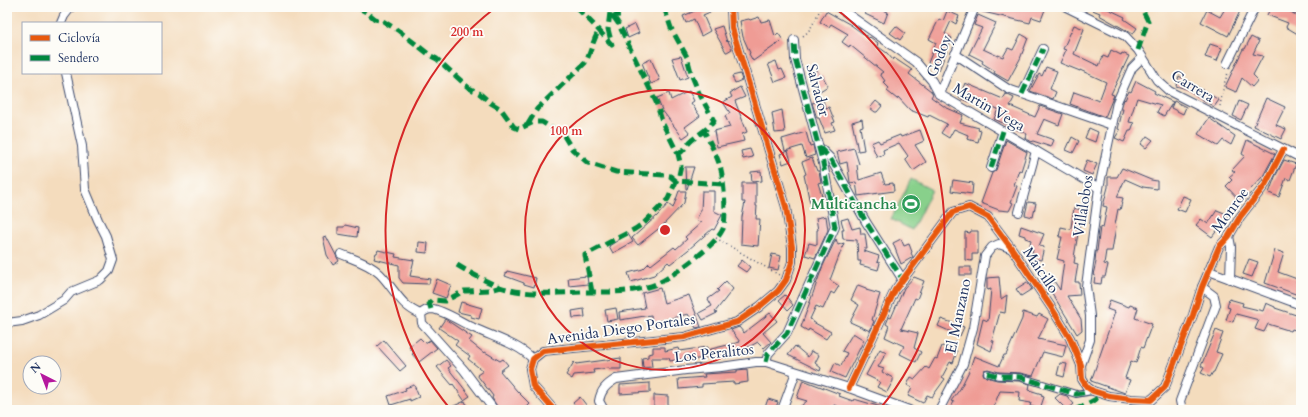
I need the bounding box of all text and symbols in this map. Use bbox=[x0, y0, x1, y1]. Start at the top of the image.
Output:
legend bbox=[22, 22, 162, 74]
text: 200 m bbox=[451, 24, 484, 40]
text: Ciclovía bbox=[58, 30, 101, 46]
street label: Godoy bbox=[921, 32, 957, 80]
text: Sendero bbox=[58, 50, 99, 66]
street label: Salvador bbox=[801, 62, 835, 119]
street label: Carrera bbox=[1167, 65, 1219, 107]
street label: Martin Vega bbox=[949, 78, 1029, 136]
text: 100 m bbox=[550, 123, 583, 139]
street label: Villalobos bbox=[1068, 174, 1098, 238]
street label: Monroe bbox=[1207, 183, 1253, 237]
sports icon: Multicancha bbox=[900, 193, 922, 215]
place label: Multicancha bbox=[811, 194, 898, 214]
centre of rings bbox=[658, 223, 672, 237]
street label: Maicillo bbox=[1018, 243, 1064, 297]
street label: El Manzano bbox=[940, 277, 976, 355]
street label: Avenida Diego Portales bbox=[546, 309, 696, 349]
street label: Los Peralitos bbox=[673, 339, 755, 367]
north arrow bbox=[22, 355, 62, 395]
text: N bbox=[27, 359, 45, 377]

